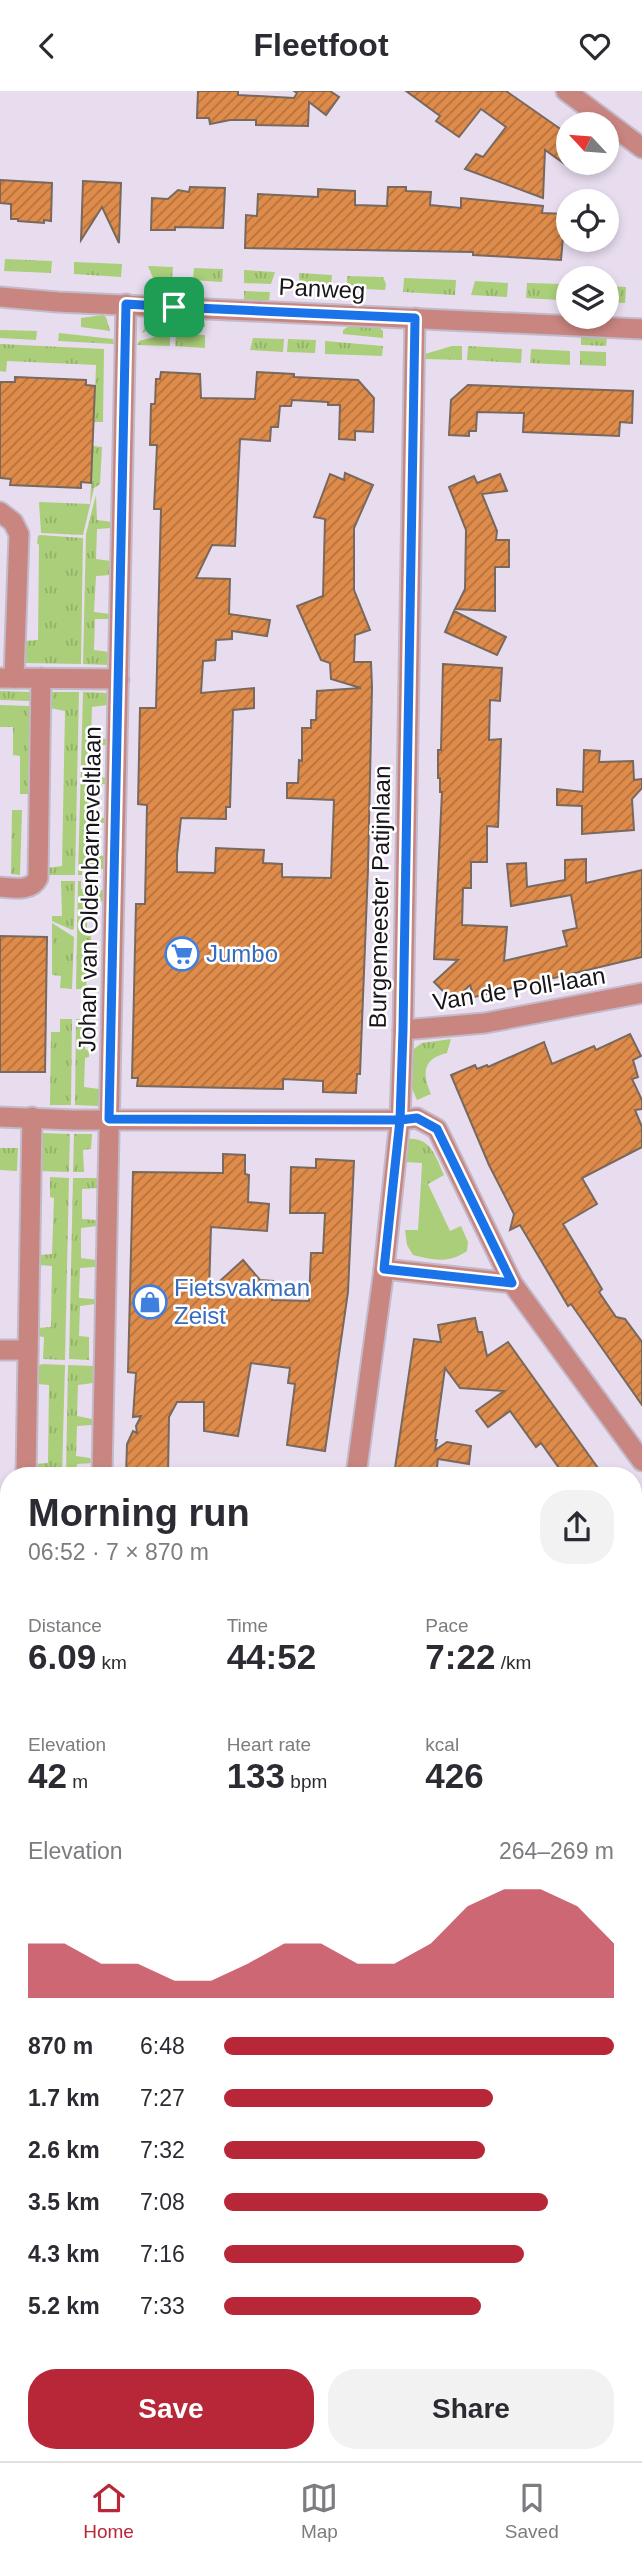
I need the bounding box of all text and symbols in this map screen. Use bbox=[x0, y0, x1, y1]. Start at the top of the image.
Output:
icon: back bbox=[28, 27, 66, 65]
text: Fleetfoot bbox=[253, 27, 389, 63]
icon: heart bbox=[576, 27, 614, 65]
north arrow bbox=[556, 112, 620, 175]
map controls bbox=[556, 112, 619, 329]
button: locate bbox=[556, 189, 619, 252]
button: layers bbox=[556, 266, 619, 329]
street label: Panweg bbox=[278, 273, 366, 304]
pin bbox=[144, 277, 204, 337]
icon: arrive bbox=[155, 288, 193, 326]
street label: Johan van Oldenbarneveltlaan bbox=[73, 726, 106, 1052]
street label: Burgemeester Patijnlaan bbox=[364, 765, 395, 1029]
supermarket icon: Jumbo bbox=[163, 935, 201, 973]
place label: Jumbo bbox=[206, 940, 278, 967]
street label: Van de Poll-laan bbox=[431, 962, 607, 1015]
place label: Fietsvakman Zeist bbox=[174, 1274, 310, 1329]
shop icon: Fietsvakman Zeist bbox=[131, 1283, 169, 1321]
button: share bbox=[540, 1490, 614, 1564]
text: Morning run bbox=[28, 1492, 250, 1534]
text: 06:52 · 7 × 870 m bbox=[28, 1539, 209, 1565]
text: Distance bbox=[28, 1615, 102, 1636]
text: Time bbox=[227, 1615, 268, 1636]
text: Pace bbox=[425, 1615, 469, 1636]
text: 6.09 bbox=[28, 1637, 96, 1676]
text: 44:52 bbox=[227, 1637, 316, 1676]
text: 7:22 bbox=[425, 1637, 495, 1676]
text: km bbox=[96, 1652, 127, 1673]
text: /km bbox=[495, 1652, 531, 1673]
text: Elevation bbox=[28, 1734, 106, 1755]
text: Heart rate bbox=[227, 1734, 311, 1755]
text: kcal bbox=[425, 1734, 459, 1755]
text: 42 bbox=[28, 1756, 67, 1795]
text: 133 bbox=[227, 1756, 285, 1795]
text: 426 bbox=[425, 1756, 484, 1795]
text: m bbox=[67, 1771, 88, 1792]
text: bpm bbox=[285, 1771, 327, 1792]
text: Elevation bbox=[28, 1838, 123, 1864]
text: 264–269 m bbox=[499, 1838, 614, 1864]
text: 870 m bbox=[28, 2033, 93, 2059]
text: 6:48 bbox=[140, 2033, 185, 2059]
text: 1.7 km bbox=[28, 2085, 100, 2111]
text: 7:27 bbox=[140, 2085, 185, 2111]
text: 2.6 km bbox=[28, 2137, 100, 2163]
text: 7:32 bbox=[140, 2137, 185, 2163]
text: 3.5 km bbox=[28, 2189, 100, 2215]
text: 7:08 bbox=[140, 2189, 185, 2215]
text: 4.3 km bbox=[28, 2241, 100, 2267]
text: 7:16 bbox=[140, 2241, 185, 2267]
text: 5.2 km bbox=[28, 2293, 100, 2319]
text: 7:33 bbox=[140, 2293, 185, 2319]
button: Save bbox=[28, 2369, 314, 2449]
button: Share bbox=[328, 2369, 614, 2449]
tab: Home bbox=[83, 2479, 134, 2543]
tab: Map bbox=[300, 2479, 338, 2543]
tab: Saved bbox=[505, 2479, 559, 2543]

